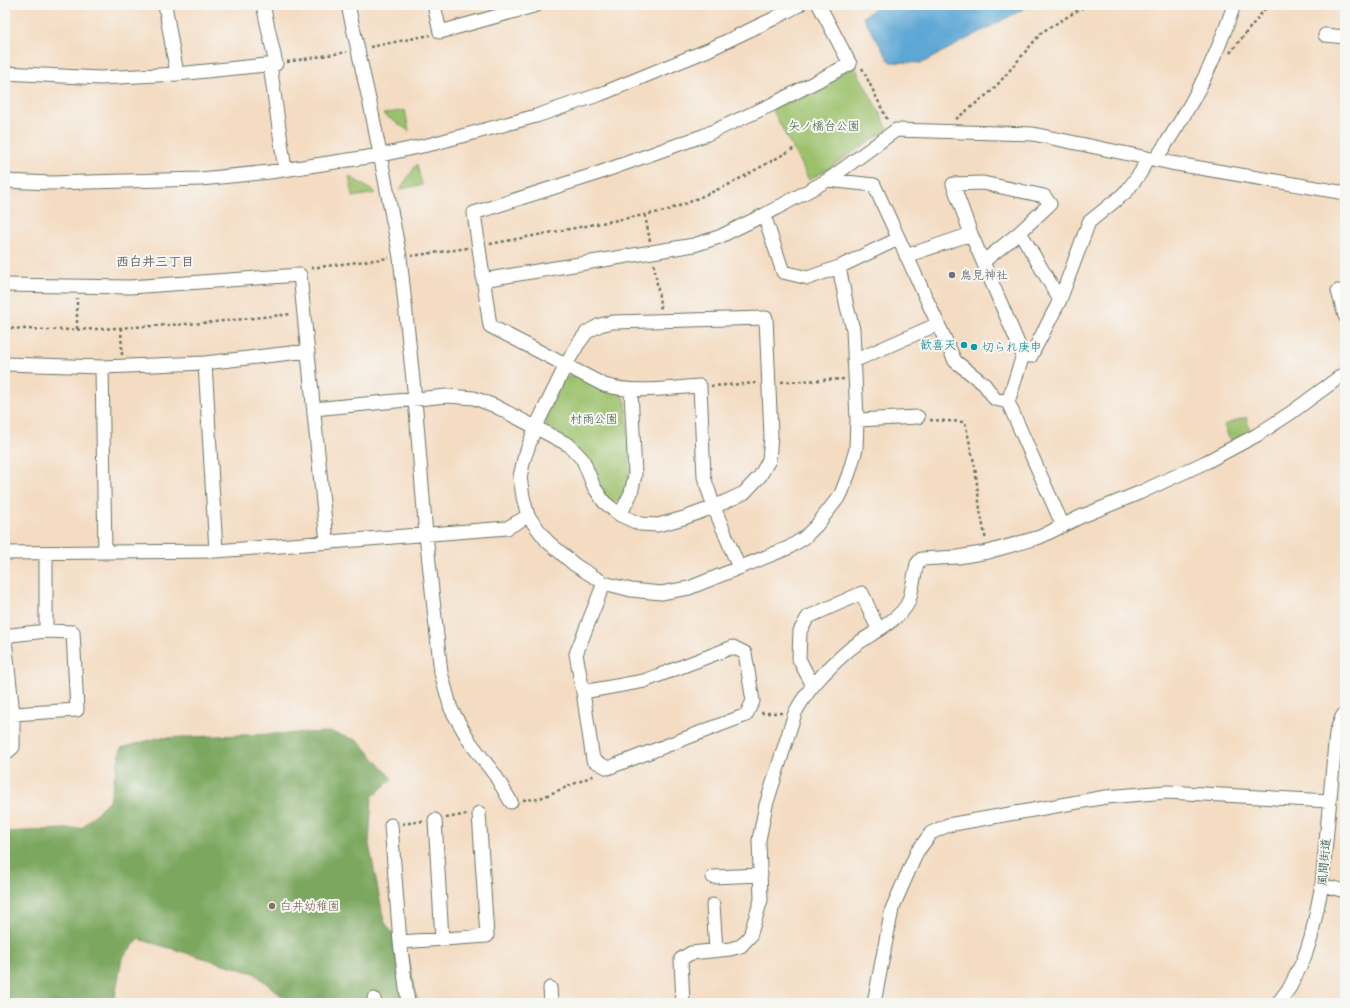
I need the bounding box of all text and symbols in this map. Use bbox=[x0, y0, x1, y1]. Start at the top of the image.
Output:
park label: 矢ノ橋台公園 bbox=[788, 119, 860, 133]
district label: 西白井三丁目 bbox=[116, 254, 194, 269]
place label: 鳥見神社 bbox=[960, 268, 1008, 282]
marker: 鳥見神社 bbox=[947, 270, 957, 280]
place label: 歓喜天 bbox=[920, 338, 956, 352]
marker: 歓喜天 bbox=[959, 340, 969, 350]
place label: 切られ庚申 bbox=[982, 340, 1042, 354]
marker: 切られ庚申 bbox=[969, 342, 979, 352]
park label: 村雨公園 bbox=[570, 412, 618, 426]
street label: 風間街道 bbox=[1315, 837, 1333, 887]
place label: 白井幼稚園 bbox=[280, 899, 340, 913]
marker: 白井幼稚園 bbox=[267, 901, 277, 911]

